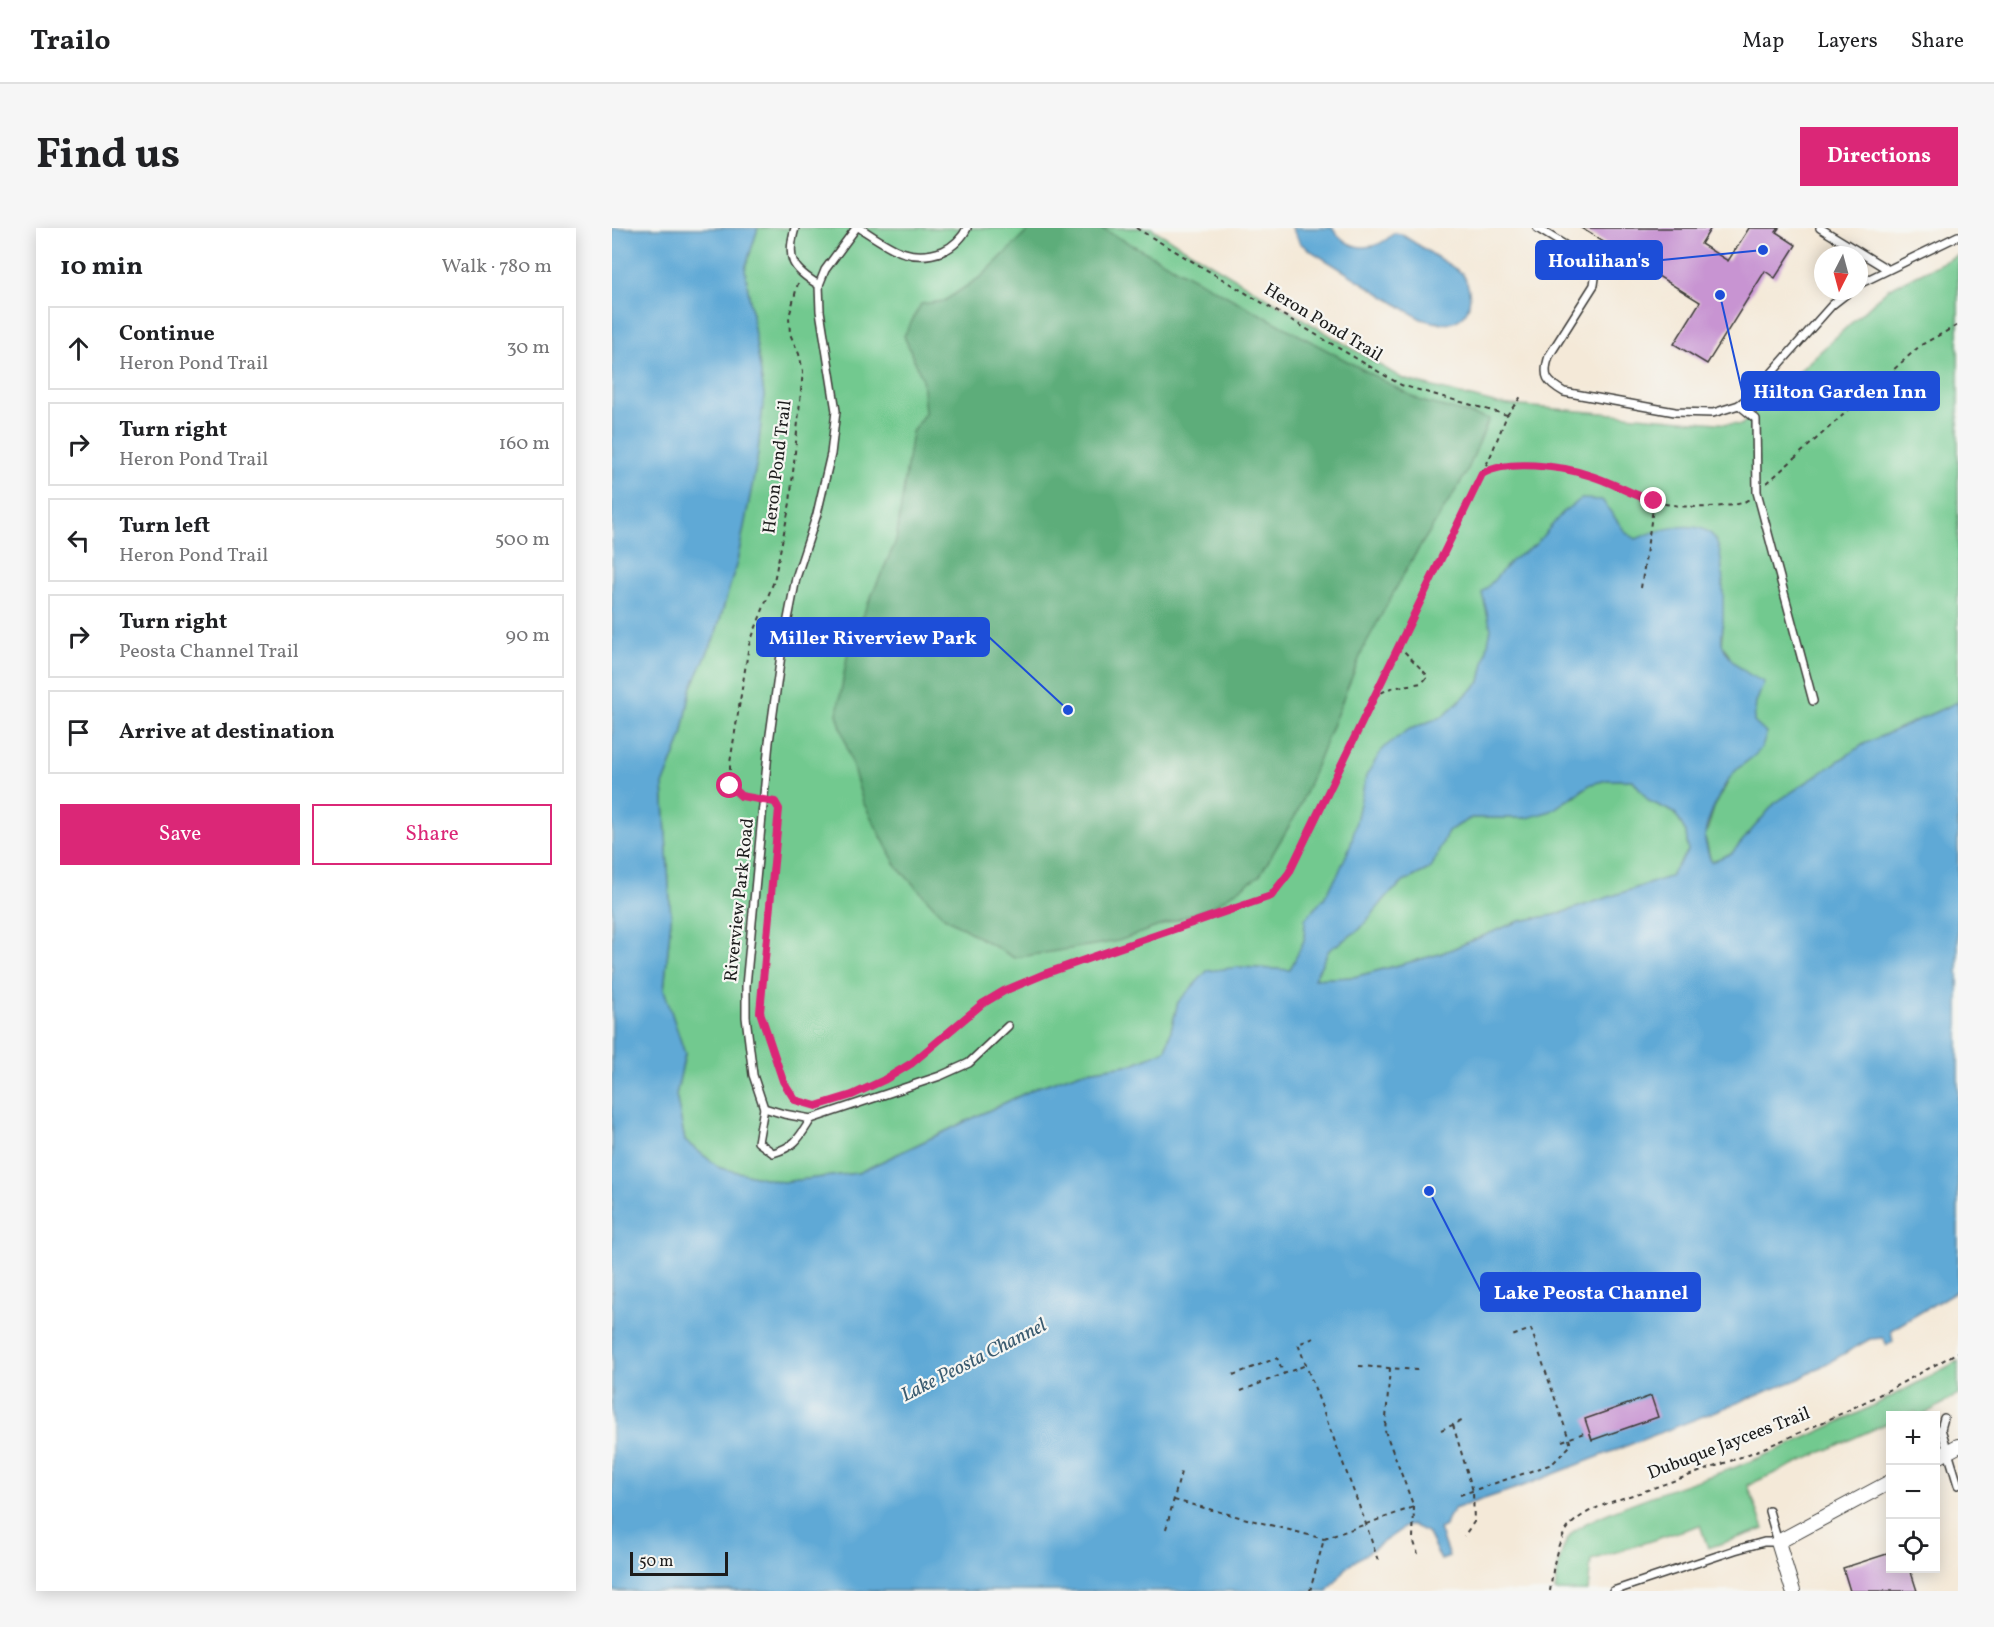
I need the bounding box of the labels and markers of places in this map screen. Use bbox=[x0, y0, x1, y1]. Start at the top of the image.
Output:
callout: Houlihan's bbox=[1536, 241, 1662, 279]
callout: Hilton Garden Inn bbox=[1742, 372, 1939, 410]
callout: Miller Riverview Park bbox=[757, 618, 989, 656]
callout: Lake Peosta Channel bbox=[1481, 1273, 1700, 1311]

